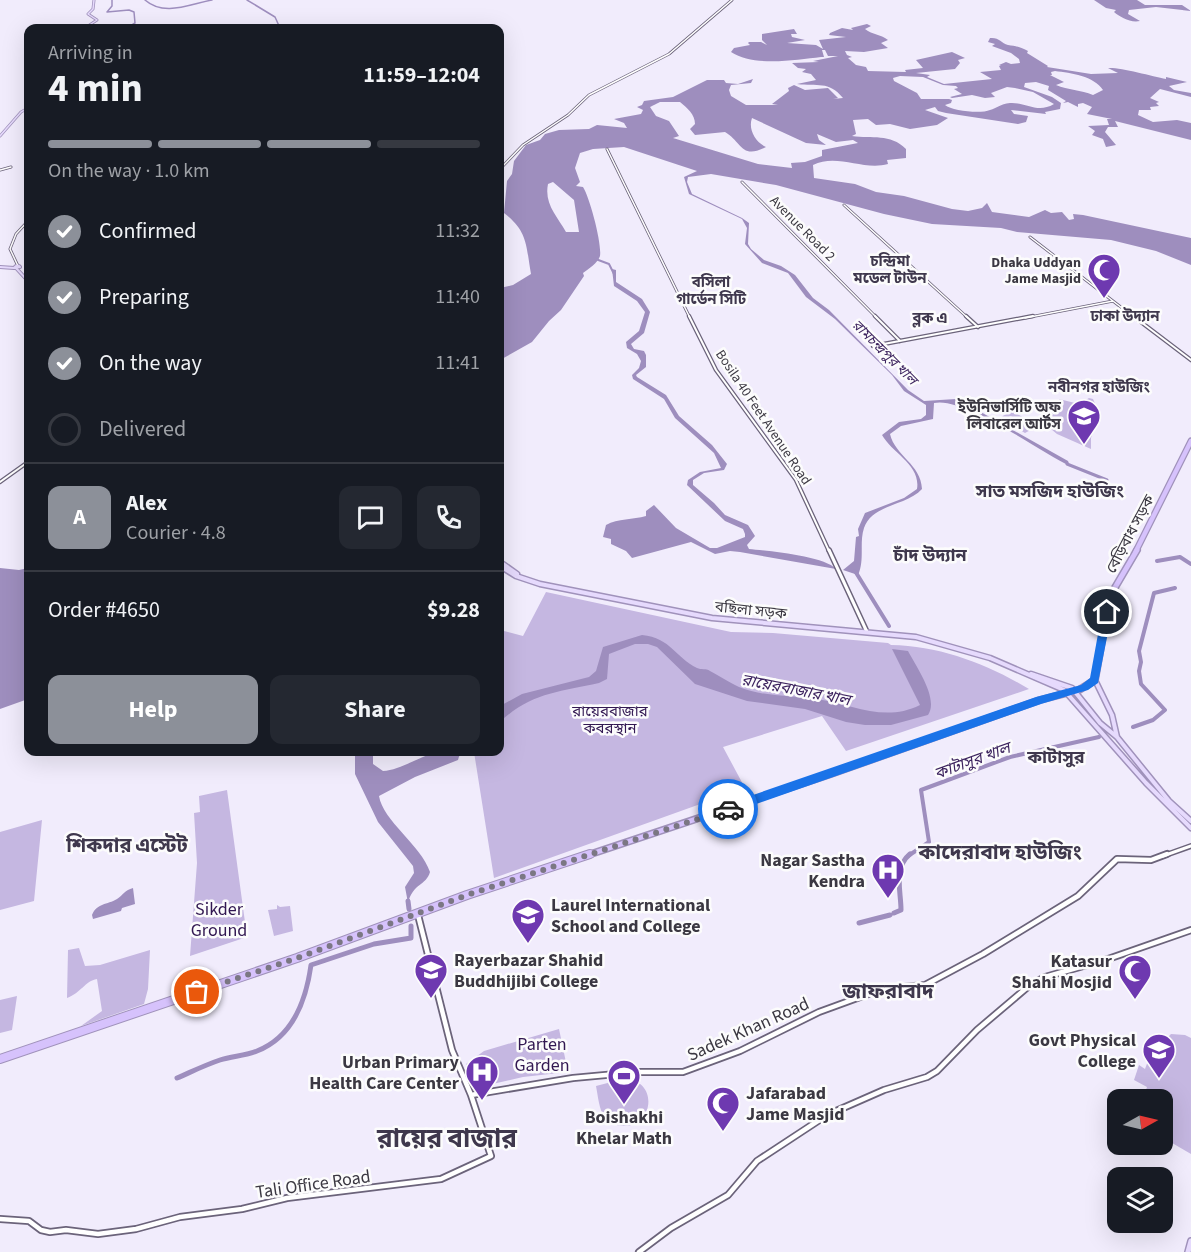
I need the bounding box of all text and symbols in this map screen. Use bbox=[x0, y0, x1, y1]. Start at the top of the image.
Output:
text: Arriving in bbox=[48, 39, 133, 67]
text: 11:59–12:04 bbox=[363, 59, 480, 91]
text: 4 min bbox=[48, 61, 143, 117]
text: On the way · 1.0 km bbox=[48, 157, 210, 185]
street label: Avenue Road 2 bbox=[765, 191, 840, 266]
icon: check bbox=[48, 215, 81, 248]
text: Confirmed bbox=[99, 215, 196, 247]
text: 11:32 bbox=[435, 217, 480, 245]
district label: চন্দ্রিমা মডেল টাউন bbox=[852, 251, 927, 289]
mosque icon: Dhaka Uddyan Jame Masjid bbox=[1086, 252, 1122, 299]
place label: Dhaka Uddyan Jame Masjid bbox=[991, 253, 1081, 289]
district label: বসিলা গার্ডেন সিটি bbox=[676, 272, 747, 310]
icon: check bbox=[48, 281, 81, 314]
text: Preparing bbox=[99, 281, 189, 313]
text: 11:40 bbox=[435, 283, 480, 311]
district label: ঢাকা উদ্যান bbox=[1089, 306, 1160, 327]
district label: ব্লক এ bbox=[911, 308, 948, 329]
water label: রামচন্দ্রপুর খাল bbox=[847, 316, 923, 392]
street label: Bosila 40 Feet Avenue Road bbox=[710, 346, 816, 489]
icon: check bbox=[48, 347, 81, 380]
text: On the way bbox=[99, 347, 202, 379]
text: 11:41 bbox=[435, 349, 480, 377]
district label: নবীনগর হাউজিং bbox=[1047, 377, 1150, 398]
place label: ইউনিভার্সিটি অফ লিবারেল আর্টস bbox=[957, 397, 1062, 435]
school or university icon: ইউনিভার্সিটি অফ লিবারেল আর্টস bbox=[1066, 398, 1102, 445]
text: Delivered bbox=[99, 413, 186, 445]
district label: সাত মসজিদ হাউজিং bbox=[975, 479, 1124, 504]
button: chat bbox=[339, 486, 402, 549]
button: phone bbox=[417, 486, 480, 549]
text: Alex bbox=[126, 487, 167, 519]
street label: বেড়িবাধ সড়ক bbox=[1101, 491, 1160, 577]
text: A bbox=[73, 501, 86, 533]
text: Courier · 4.8 bbox=[126, 519, 226, 547]
district label: চাঁদ উদ্যান bbox=[892, 543, 968, 568]
pin bbox=[1081, 586, 1132, 637]
text: Order #4650 bbox=[48, 594, 160, 626]
text: $9.28 bbox=[427, 594, 480, 626]
icon: home bbox=[1090, 595, 1123, 628]
street label: বছিলা সড়ক bbox=[713, 596, 789, 625]
water label: রায়েরবাজার খাল bbox=[740, 669, 855, 712]
button: Help bbox=[48, 675, 258, 744]
button: Share bbox=[270, 675, 480, 744]
park label: রায়েরবাজার কবরস্থান bbox=[571, 701, 649, 739]
water label: কাটাসুর খাল bbox=[931, 736, 1017, 785]
district label: কাটাসুর bbox=[1026, 745, 1086, 770]
courier bbox=[698, 779, 758, 839]
icon: car bbox=[712, 793, 745, 826]
district label: শিকদার এস্টেট bbox=[65, 832, 189, 860]
district label: কাদেরাবাদ হাউজিং bbox=[917, 837, 1082, 867]
place label: Nagar Sastha Kendra bbox=[760, 848, 865, 894]
hospital icon: Nagar Sastha Kendra bbox=[870, 852, 906, 899]
place label: Laurel International School and College bbox=[551, 893, 710, 939]
park label: Sikder Ground bbox=[191, 897, 247, 943]
school or university icon: Laurel International School and College bbox=[510, 897, 546, 944]
place label: Rayerbazar Shahid Buddhijibi College bbox=[454, 948, 603, 994]
place label: Katasur Shahi Mosjid bbox=[1012, 949, 1113, 995]
school or university icon: Rayerbazar Shahid Buddhijibi College bbox=[413, 952, 449, 999]
mosque icon: Katasur Shahi Mosjid bbox=[1117, 953, 1153, 1000]
pin bbox=[171, 966, 222, 1017]
icon: bag bbox=[180, 975, 213, 1008]
district label: জাফরাবাদ bbox=[841, 976, 935, 1006]
street label: Sadek Khan Road bbox=[683, 991, 813, 1068]
place label: Govt Physical College bbox=[1029, 1028, 1136, 1074]
park label: Parten Garden bbox=[514, 1032, 570, 1078]
school or university icon: Govt Physical College bbox=[1141, 1032, 1177, 1079]
place label: Urban Primary Health Care Center bbox=[309, 1050, 460, 1096]
hospital icon: Urban Primary Health Care Center bbox=[464, 1054, 500, 1101]
sports icon: Boishakhi Khelar Math bbox=[606, 1058, 642, 1105]
place label: Jafarabad Jame Masjid bbox=[746, 1081, 844, 1127]
mosque icon: Jafarabad Jame Masjid bbox=[705, 1085, 741, 1132]
north arrow bbox=[1107, 1089, 1173, 1155]
map controls bbox=[1107, 1089, 1173, 1233]
place label: Boishakhi Khelar Math bbox=[576, 1105, 672, 1151]
district label: রায়ের বাজার bbox=[376, 1120, 517, 1157]
street label: Tali Office Road bbox=[254, 1164, 372, 1205]
button: layers bbox=[1107, 1167, 1173, 1233]

